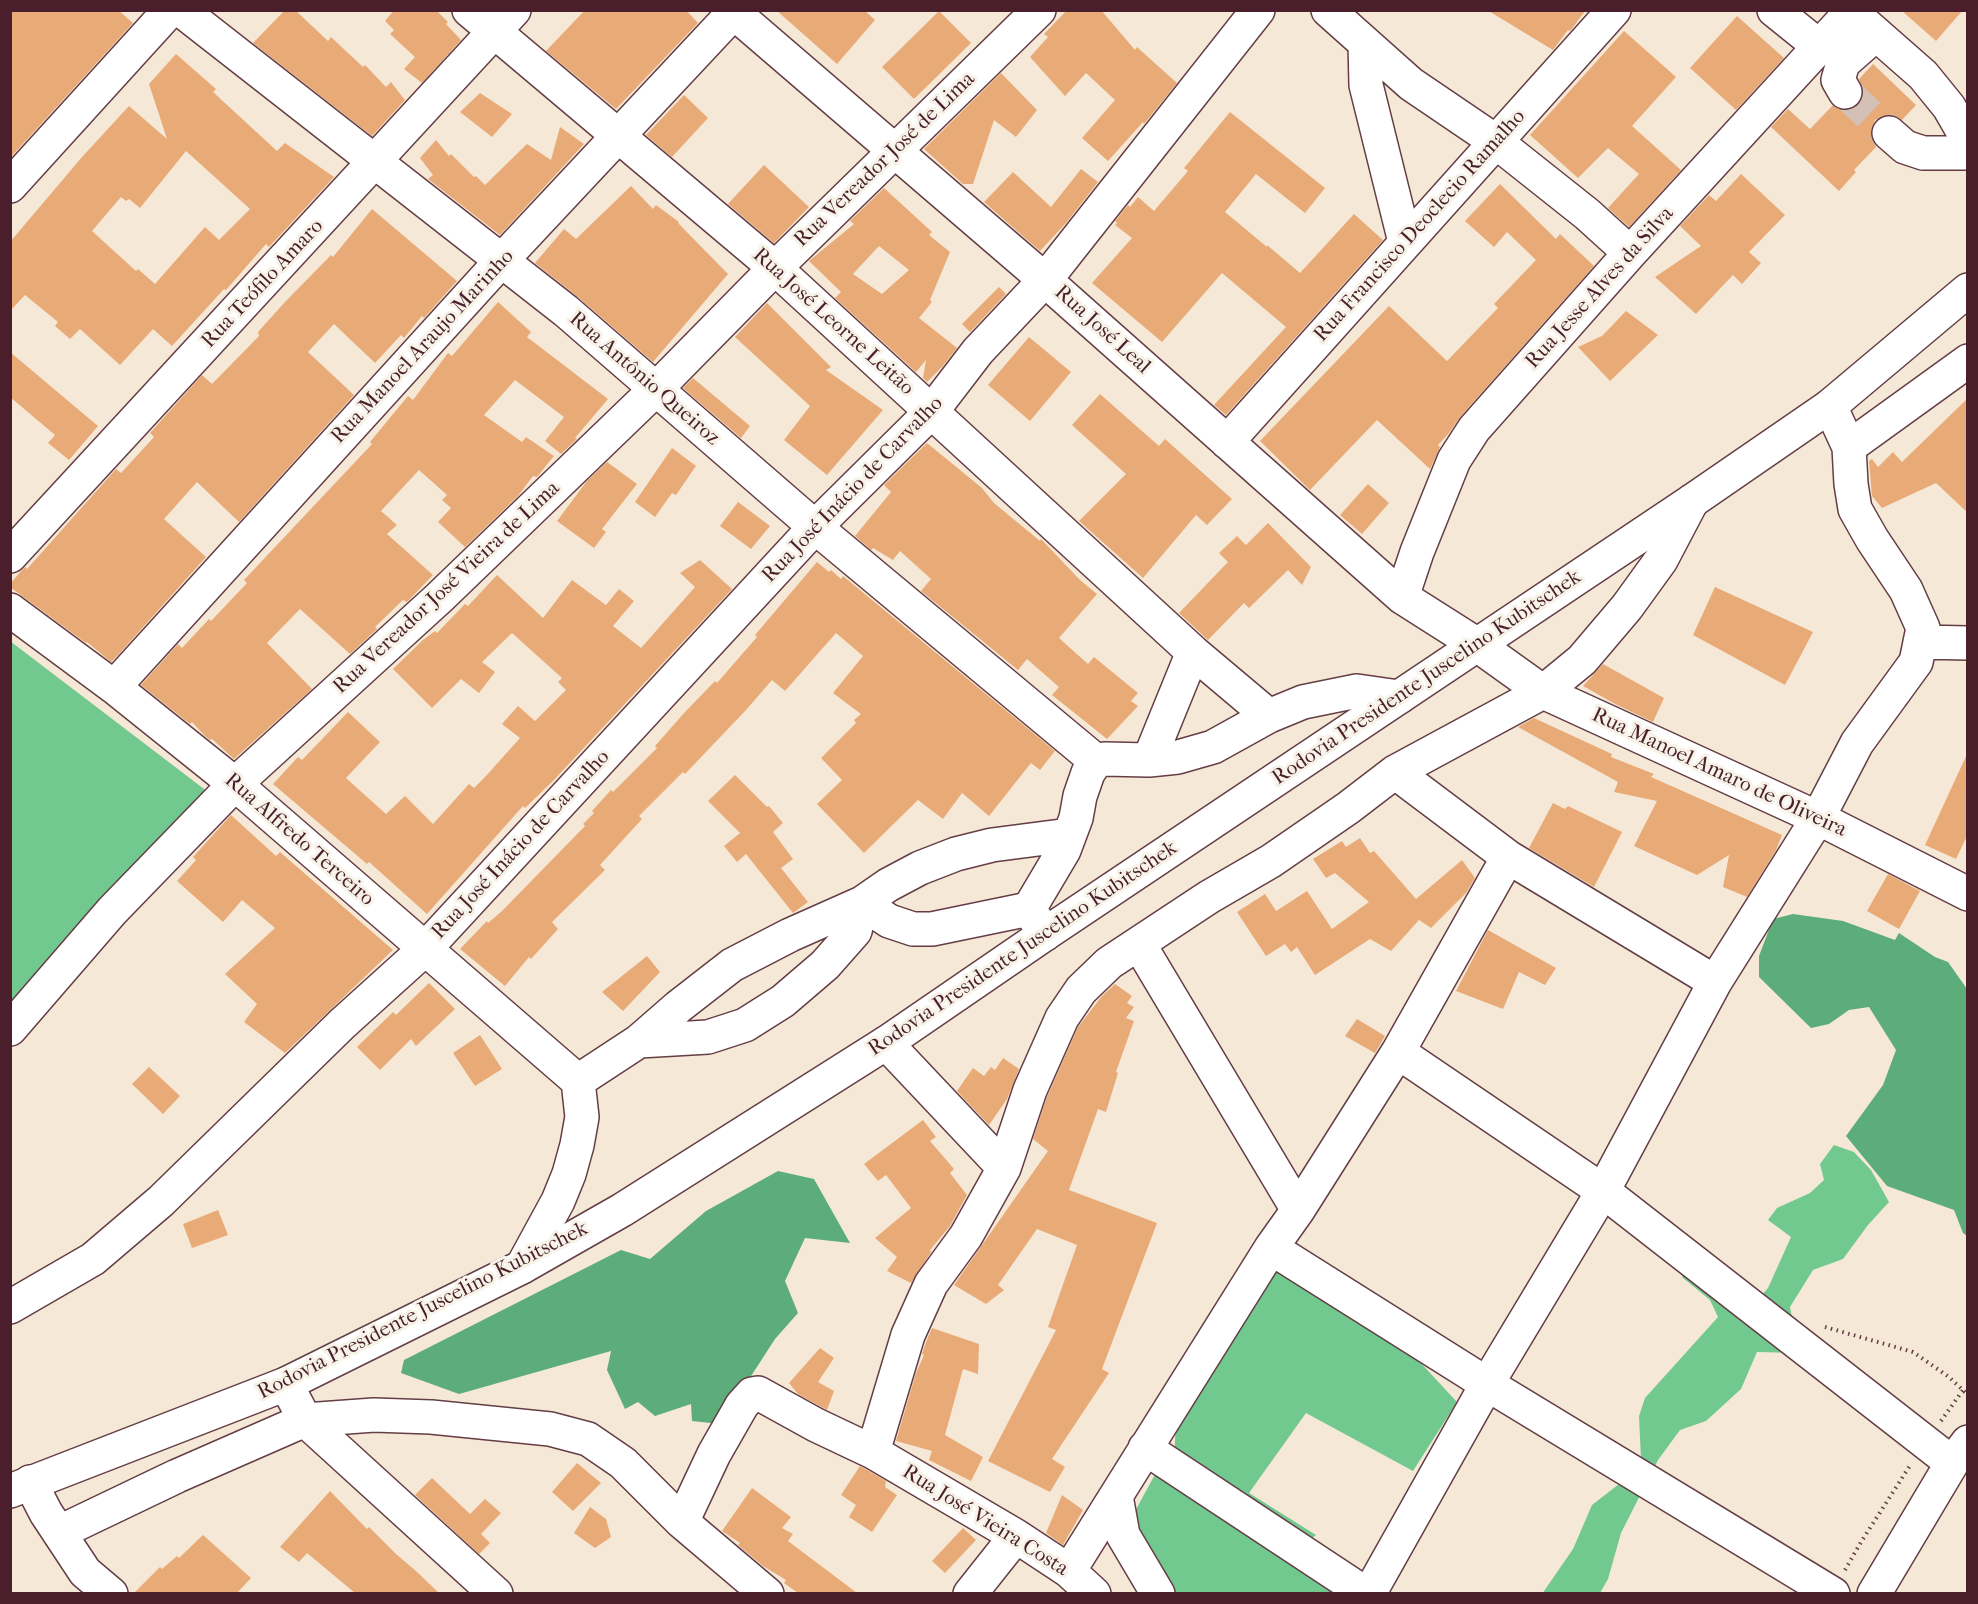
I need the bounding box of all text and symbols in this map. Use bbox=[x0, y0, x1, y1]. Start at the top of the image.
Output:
street label: Rua Vereador José de Lima bbox=[789, 67, 981, 253]
street label: Rua Francisco Deoclecio Ramalho bbox=[1309, 105, 1531, 347]
street label: Rua Jesse Alves da Silva bbox=[1521, 202, 1679, 374]
street label: Rua Teófilo Amaro bbox=[197, 214, 329, 354]
street label: Rua José Leorne Leitão bbox=[747, 243, 919, 401]
street label: Rua Manoel Araujo Marinho bbox=[326, 245, 520, 449]
street label: Rua José Leal bbox=[1049, 280, 1155, 380]
street label: Rua Antônio Queiroz bbox=[564, 307, 724, 451]
street label: Rua José Inácio de Carvalho bbox=[757, 391, 949, 589]
street label: Rua Vereador José Vieira de Lima bbox=[328, 476, 566, 700]
street label: Rodovia Presidente Juscelino Kubitschek bbox=[1268, 565, 1586, 791]
street label: Rua Manoel Amaro de Oliveira bbox=[1588, 703, 1850, 843]
street label: Rua José Inácio de Carvalho bbox=[427, 745, 615, 945]
street label: Rua Alfredo Terceiro bbox=[219, 768, 379, 912]
street label: Rodovia Presidente Juscelino Kubitschek bbox=[864, 836, 1182, 1062]
street label: Rodovia Presidente Juscelino Kubitschek bbox=[254, 1216, 592, 1406]
street label: Rua José Vieira Costa bbox=[897, 1460, 1073, 1582]

